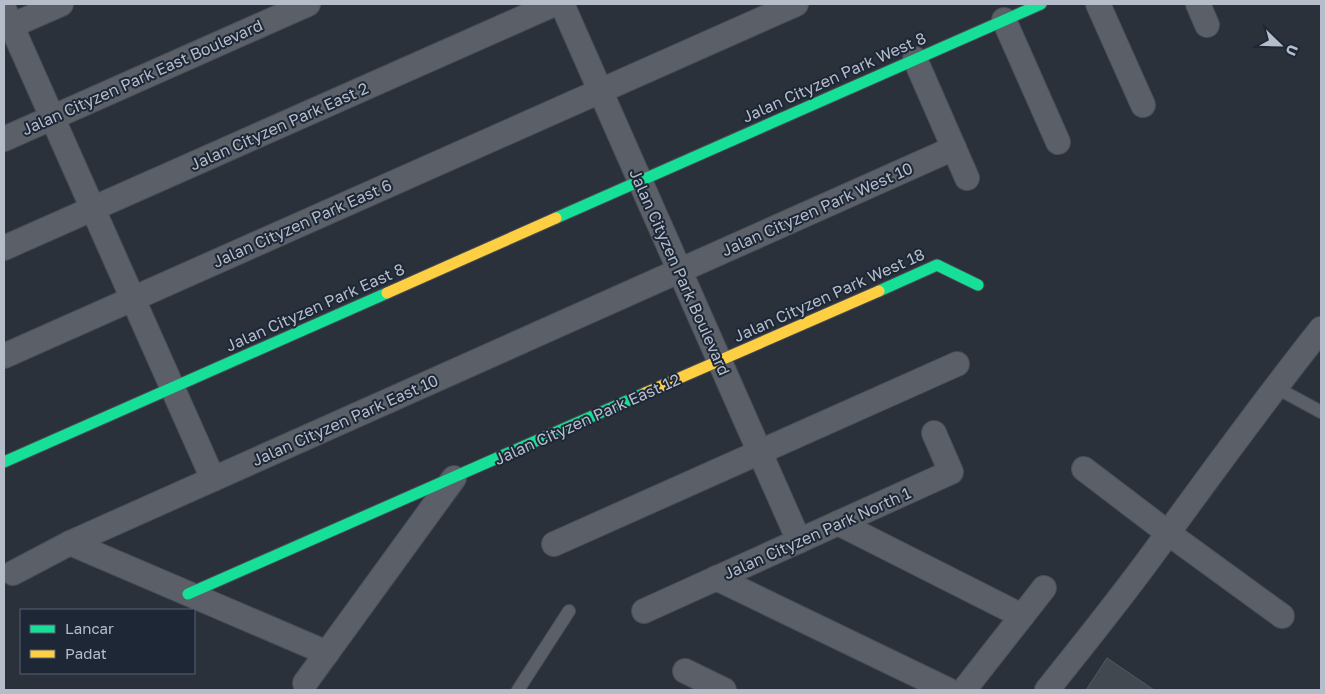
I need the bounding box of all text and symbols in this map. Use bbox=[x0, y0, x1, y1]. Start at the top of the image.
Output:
street label: Jalan Cityzen Park East Boulevard bbox=[18, 15, 266, 139]
north arrow bbox=[1255, 20, 1305, 70]
street label: Jalan Cityzen Park West 8 bbox=[739, 27, 929, 127]
text: U bbox=[1283, 42, 1302, 58]
street label: Jalan Cityzen Park East 2 bbox=[187, 78, 371, 174]
street label: Jalan Cityzen Park West 10 bbox=[718, 158, 916, 260]
street label: Jalan Cityzen Park Boulevard bbox=[625, 166, 735, 378]
street label: Jalan Cityzen Park East 6 bbox=[209, 174, 395, 272]
street label: Jalan Cityzen Park West 18 bbox=[730, 244, 928, 346]
street label: Jalan Cityzen Park East 8 bbox=[222, 258, 408, 356]
street label: Jalan Cityzen Park East 12 bbox=[491, 369, 683, 469]
street label: Jalan Cityzen Park East 10 bbox=[249, 370, 441, 470]
street label: Jalan Cityzen Park North 1 bbox=[720, 482, 914, 583]
legend bbox=[20, 609, 195, 674]
text: Lancar bbox=[65, 619, 114, 637]
text: Padat bbox=[65, 644, 107, 662]

